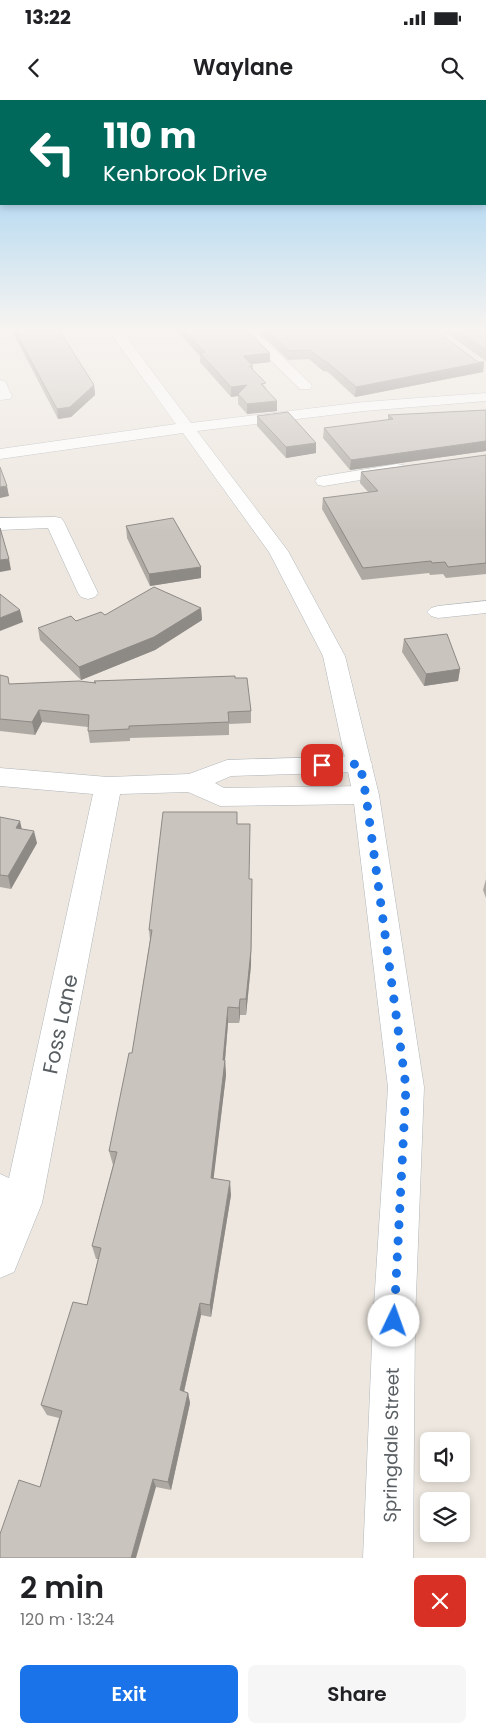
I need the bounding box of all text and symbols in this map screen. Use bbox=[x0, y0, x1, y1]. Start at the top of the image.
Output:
text: 13:22 bbox=[25, 4, 71, 31]
text: Waylane bbox=[193, 52, 293, 83]
icon: back bbox=[20, 54, 48, 82]
icon: search bbox=[438, 54, 466, 82]
text: 110 m bbox=[103, 111, 197, 160]
icon: left bbox=[20, 120, 85, 185]
text: Kenbrook Drive bbox=[103, 158, 268, 189]
pin bbox=[301, 744, 343, 786]
icon: arrive bbox=[308, 751, 336, 779]
street label: Foss Lane bbox=[35, 971, 85, 1077]
position arrow bbox=[367, 1294, 419, 1346]
street label: Springdale Street bbox=[377, 1367, 405, 1523]
map controls bbox=[420, 1432, 470, 1542]
button: sound bbox=[420, 1432, 470, 1482]
button: layers bbox=[420, 1492, 470, 1542]
text: 2 min bbox=[20, 1566, 104, 1609]
button: close bbox=[414, 1575, 466, 1627]
text: 120 m · 13:24 bbox=[20, 1608, 114, 1631]
button: Exit bbox=[20, 1665, 238, 1723]
button: Share bbox=[248, 1665, 466, 1723]

